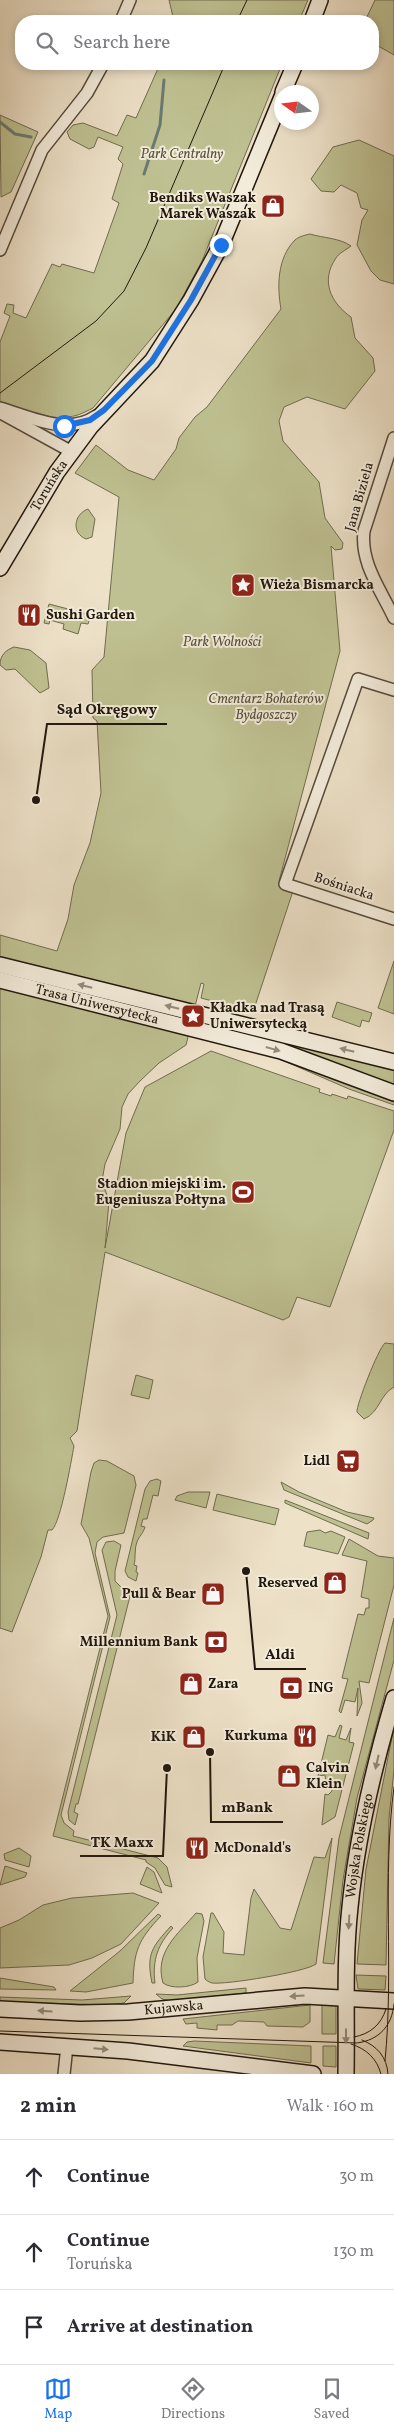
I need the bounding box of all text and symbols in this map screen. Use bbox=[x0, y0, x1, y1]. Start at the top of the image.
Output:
search box bbox=[15, 15, 379, 70]
icon: search bbox=[33, 29, 61, 57]
text: Search here bbox=[73, 30, 170, 56]
north arrow bbox=[274, 85, 319, 130]
park label: Park Centralny bbox=[141, 145, 224, 164]
place label: Bendiks Waszak Marek Waszak bbox=[149, 189, 257, 224]
shop icon: Bendiks Waszak Marek Waszak bbox=[260, 193, 286, 219]
route end bbox=[210, 234, 233, 257]
route start bbox=[53, 415, 76, 438]
street label: Toruńska bbox=[26, 456, 72, 515]
street label: Jana Biziela bbox=[341, 460, 379, 534]
place icon: Wieża Bismarcka bbox=[230, 572, 256, 598]
place label: Wieża Bismarcka bbox=[260, 576, 374, 595]
restaurant icon: Sushi Garden bbox=[16, 602, 42, 628]
place label: Sushi Garden bbox=[46, 606, 135, 625]
park label: Park Wolności bbox=[183, 633, 262, 652]
park label: Cmentarz Bohaterów Bydgoszczy bbox=[208, 690, 324, 725]
callout: Sąd Okręgowy bbox=[47, 694, 167, 724]
text: Sąd Okręgowy bbox=[57, 700, 158, 721]
street label: Bośniacka bbox=[311, 868, 377, 906]
street label: Trasa Uniwersytecka bbox=[33, 980, 161, 1029]
one-way arrow bbox=[78, 982, 93, 990]
place label: Kładka nad Trasą Uniwersytecką bbox=[210, 999, 325, 1034]
one-way arrow bbox=[165, 1003, 180, 1011]
place icon: Kładka nad Trasą Uniwersytecką bbox=[180, 1003, 206, 1029]
one-way arrow bbox=[266, 1045, 281, 1053]
one-way arrow bbox=[339, 1046, 354, 1054]
place label: Stadion miejski im. Eugeniusza Połtyna bbox=[96, 1175, 226, 1210]
sports icon: Stadion miejski im. Eugeniusza Połtyna bbox=[230, 1179, 256, 1205]
supermarket icon: Lidl bbox=[335, 1448, 361, 1474]
place label: Lidl bbox=[304, 1452, 330, 1471]
shop icon: Reserved bbox=[322, 1570, 348, 1596]
place label: Reserved bbox=[258, 1574, 318, 1593]
shop icon: Pull & Bear bbox=[200, 1581, 226, 1607]
place label: Pull & Bear bbox=[122, 1585, 196, 1604]
bank icon: Millennium Bank bbox=[203, 1629, 229, 1655]
place label: Millennium Bank bbox=[80, 1633, 199, 1652]
callout: Aldi bbox=[255, 1639, 306, 1669]
text: Aldi bbox=[265, 1645, 295, 1666]
shop icon: Zara bbox=[178, 1671, 204, 1697]
place label: Zara bbox=[208, 1675, 239, 1694]
bank icon: ING bbox=[278, 1675, 304, 1701]
place label: ING bbox=[308, 1679, 334, 1698]
restaurant icon: Kurkuma bbox=[292, 1723, 318, 1749]
shop icon: KiK bbox=[181, 1724, 207, 1750]
place label: Kurkuma bbox=[224, 1727, 288, 1746]
place label: KiK bbox=[151, 1728, 176, 1747]
one-way arrow bbox=[373, 1755, 381, 1770]
place label: Calvin Klein bbox=[306, 1759, 349, 1794]
shop icon: Calvin Klein bbox=[276, 1763, 302, 1789]
callout: mBank bbox=[211, 1792, 283, 1822]
street label: Wojska Polskiego bbox=[341, 1792, 378, 1899]
text: mBank bbox=[221, 1798, 273, 1819]
callout: TK Maxx bbox=[80, 1826, 163, 1856]
text: TK Maxx bbox=[91, 1833, 154, 1854]
restaurant icon: McDonald's bbox=[184, 1835, 210, 1861]
place label: McDonald's bbox=[214, 1839, 291, 1858]
one-way arrow bbox=[345, 1915, 353, 1931]
one-way arrow bbox=[289, 1993, 305, 2001]
street label: Kujawska bbox=[143, 1996, 204, 2020]
one-way arrow bbox=[37, 2006, 53, 2014]
one-way arrow bbox=[342, 2028, 350, 2044]
one-way arrow bbox=[93, 2045, 109, 2053]
text: 2 min bbox=[20, 2092, 77, 2121]
text: Walk · 160 m bbox=[287, 2096, 374, 2118]
icon: ahead bbox=[20, 2163, 48, 2191]
text: Continue bbox=[67, 2164, 150, 2190]
text: 30 m bbox=[339, 2166, 374, 2188]
text: Continue bbox=[67, 2228, 150, 2254]
icon: ahead bbox=[20, 2238, 48, 2266]
text: 130 m bbox=[333, 2241, 374, 2263]
text: Toruńska bbox=[67, 2254, 133, 2276]
icon: arrive bbox=[20, 2313, 48, 2341]
text: Arrive at destination bbox=[67, 2314, 253, 2340]
tab: Map bbox=[44, 2375, 72, 2424]
tab: Directions bbox=[161, 2375, 225, 2424]
tab: Saved bbox=[314, 2375, 350, 2424]

